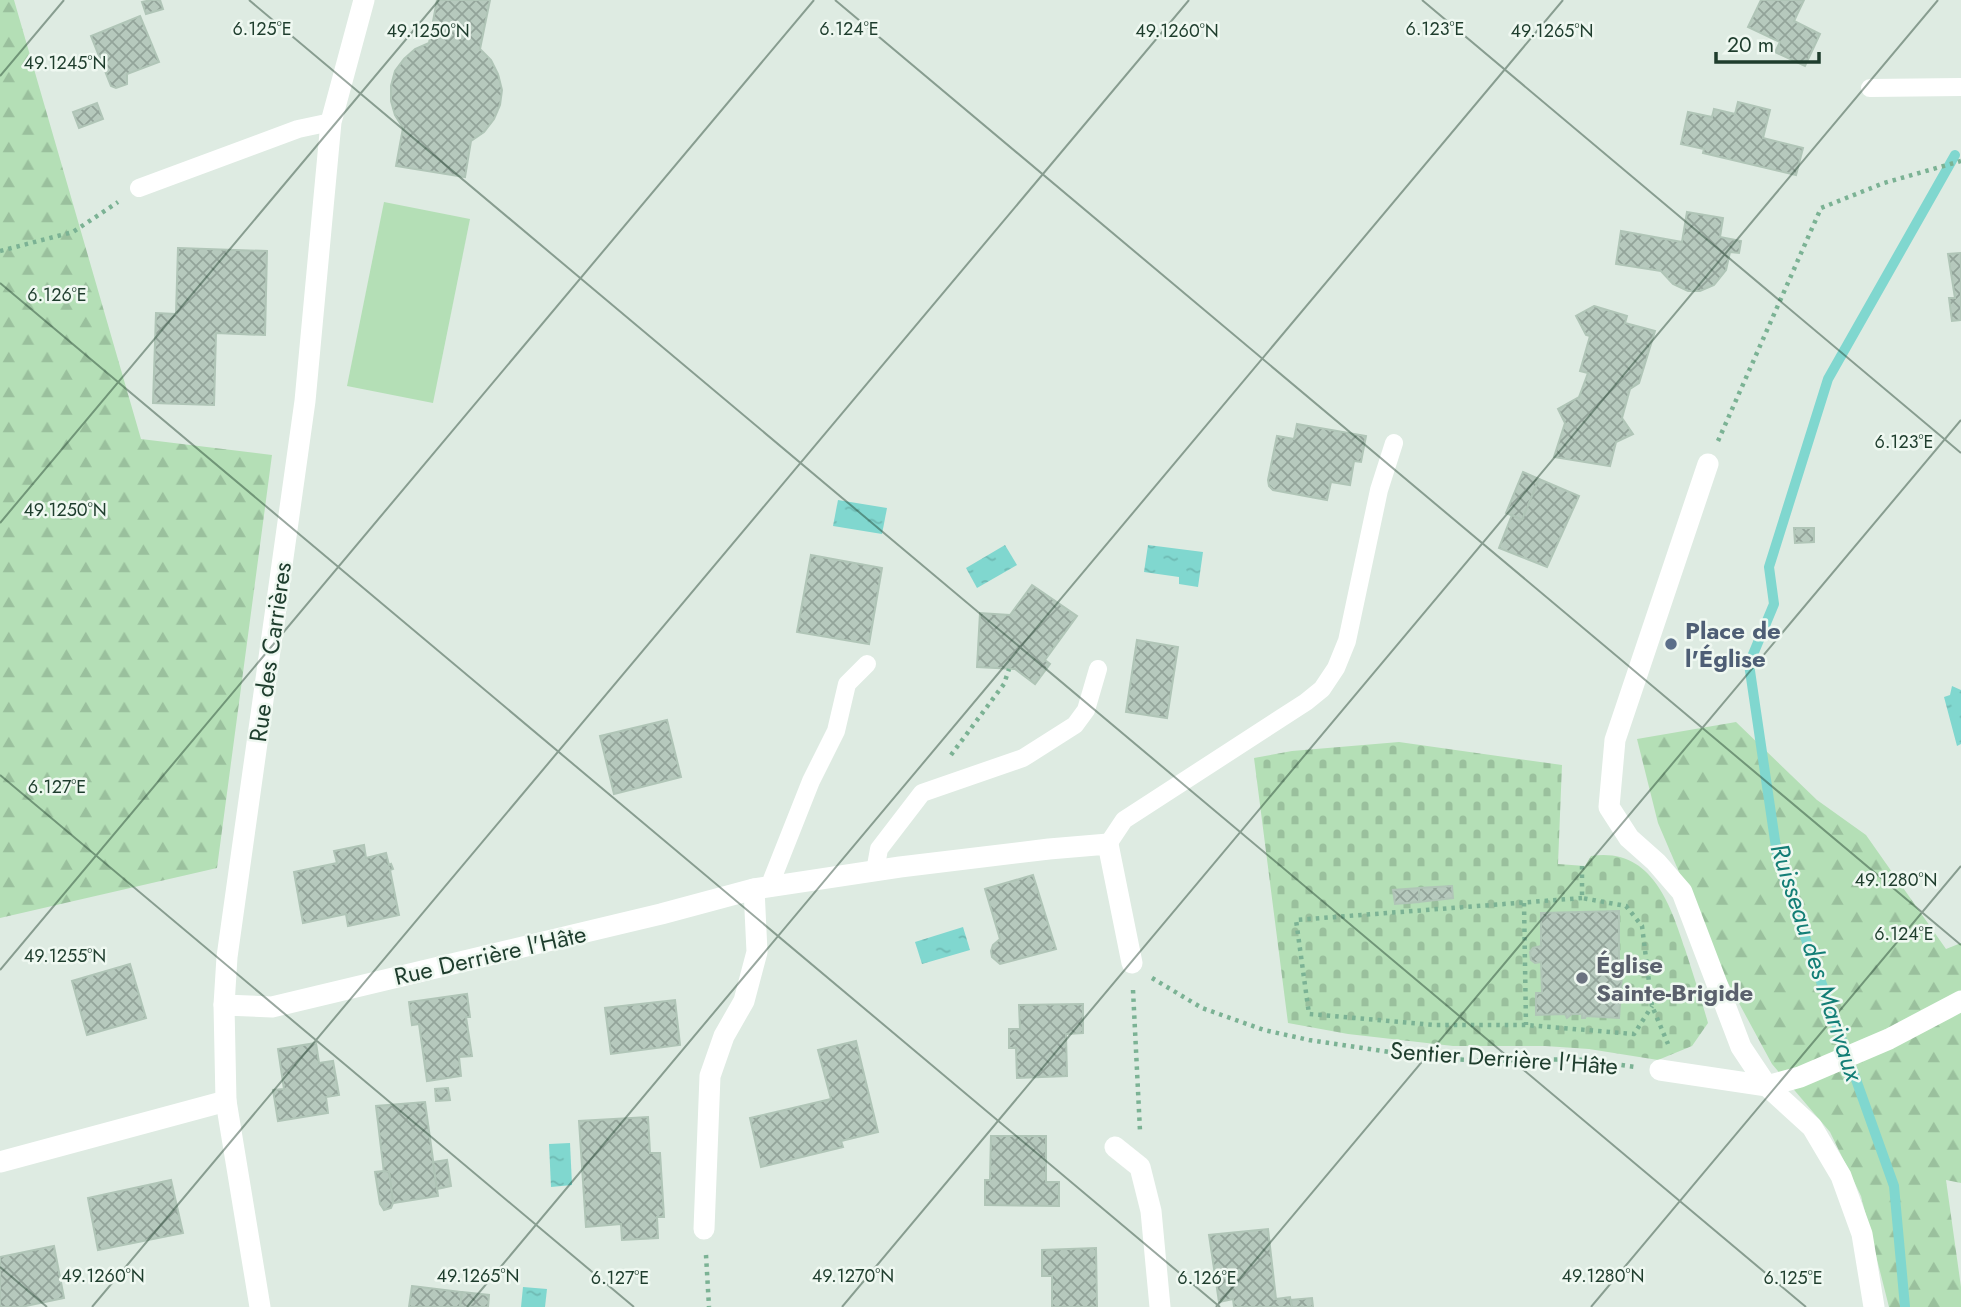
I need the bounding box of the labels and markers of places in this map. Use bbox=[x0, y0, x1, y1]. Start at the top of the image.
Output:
place label: Place de l'Église bbox=[1685, 613, 1781, 676]
marker: Place de l'Église bbox=[1663, 636, 1679, 652]
place label: Église Sainte-Brigide bbox=[1596, 947, 1753, 1010]
marker: Église Sainte-Brigide bbox=[1574, 970, 1590, 986]

